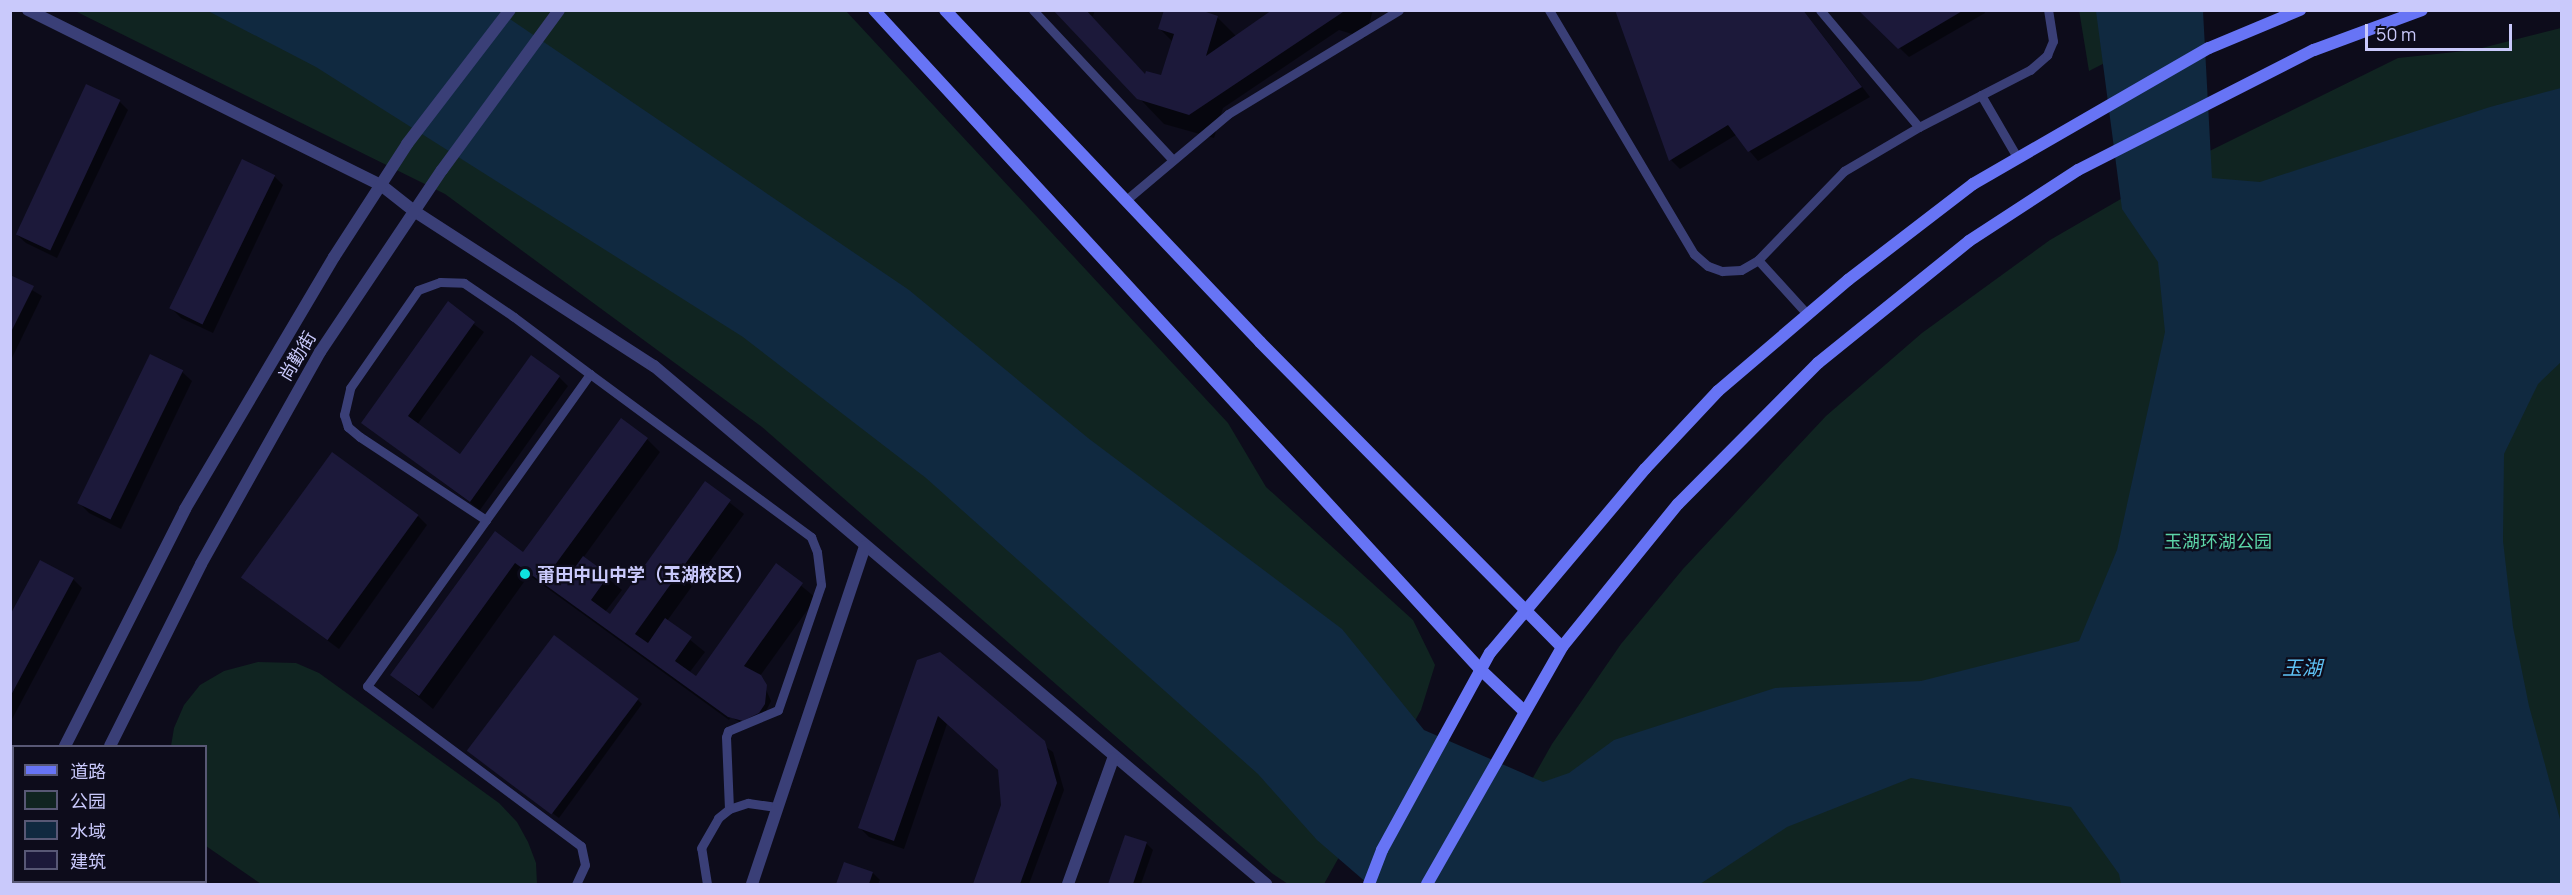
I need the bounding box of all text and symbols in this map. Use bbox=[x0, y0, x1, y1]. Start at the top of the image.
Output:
scale bar bbox=[2368, 12, 2515, 50]
text: 50 m bbox=[2376, 22, 2416, 46]
street label: 尚勤街 bbox=[274, 327, 320, 385]
park label: 玉湖环湖公园 bbox=[2164, 530, 2272, 552]
place label: 莆田中山中学（玉湖校区） bbox=[537, 563, 753, 585]
marker: 莆田中山中学（玉湖校区） bbox=[518, 567, 532, 581]
water label: 玉湖 bbox=[2282, 655, 2322, 679]
legend bbox=[12, 745, 207, 883]
text: 道路 bbox=[70, 759, 106, 783]
text: 公园 bbox=[70, 789, 106, 813]
text: 水域 bbox=[70, 819, 106, 843]
text: 建筑 bbox=[70, 849, 106, 873]

